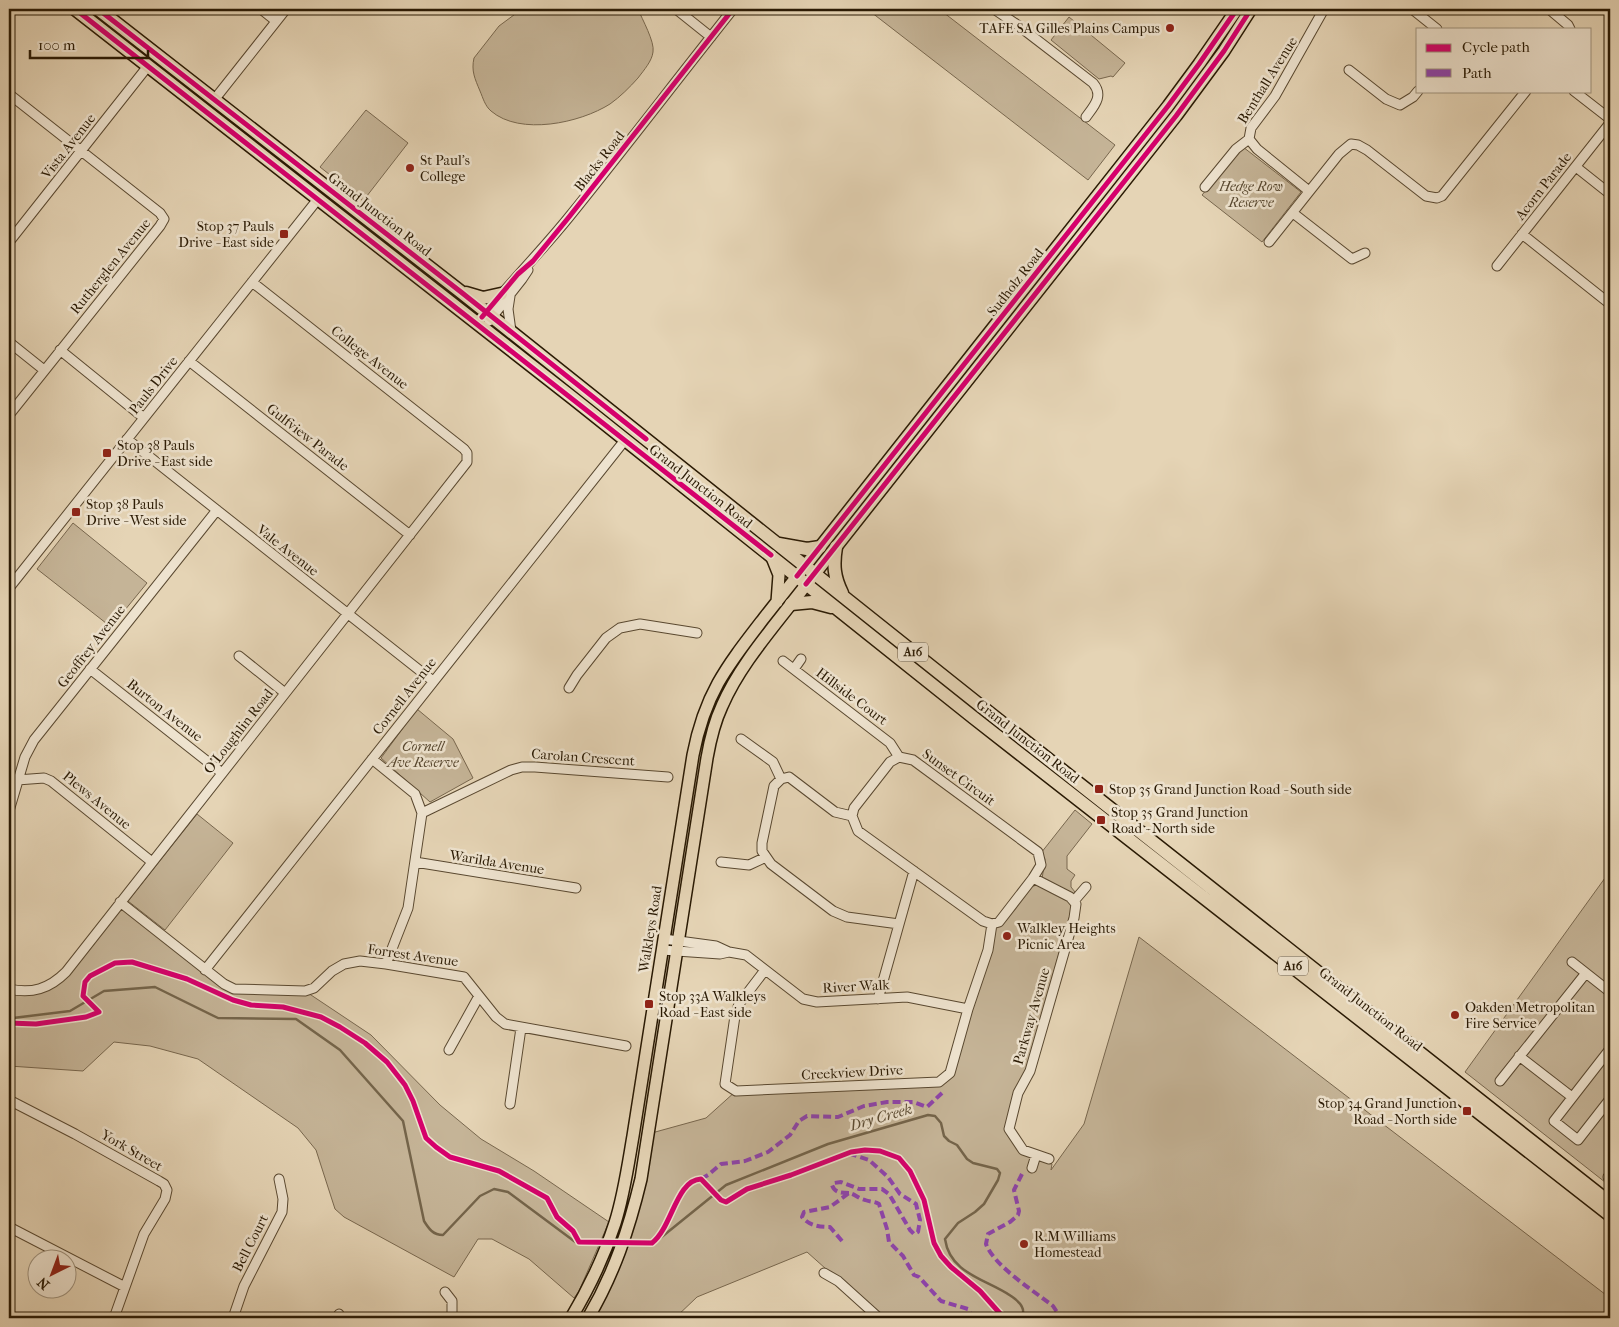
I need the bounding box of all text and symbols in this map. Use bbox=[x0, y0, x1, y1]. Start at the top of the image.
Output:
place label: TAFE SA Gilles Plains Campus bbox=[979, 20, 1160, 37]
marker: TAFE SA Gilles Plains Campus bbox=[1164, 22, 1176, 34]
scale bar bbox=[30, 28, 148, 60]
legend bbox=[1416, 28, 1592, 92]
street label: Benthall Avenue bbox=[1234, 34, 1301, 127]
text: 100 m bbox=[38, 36, 76, 54]
text: Cycle path bbox=[1462, 38, 1530, 56]
text: Path bbox=[1462, 64, 1492, 82]
street label: Vista Avenue bbox=[37, 110, 99, 183]
street label: Blacks Road bbox=[571, 127, 629, 195]
street label: Acorn Parade bbox=[1511, 149, 1575, 224]
place label: St Paul's College bbox=[420, 152, 470, 185]
marker: St Paul's College bbox=[404, 162, 416, 174]
street label: Grand Junction Road bbox=[325, 169, 435, 260]
park label: Hedge Row Reserve bbox=[1218, 178, 1283, 211]
street label: Rutherglen Avenue bbox=[67, 215, 154, 317]
place label: Stop 37 Pauls Drive - East side bbox=[178, 218, 274, 251]
marker: Stop 37 Pauls Drive - East side bbox=[278, 228, 290, 240]
street label: Sudholz Road bbox=[984, 245, 1047, 320]
street label: College Avenue bbox=[328, 322, 412, 393]
street label: Pauls Drive bbox=[125, 353, 181, 418]
street label: Gulfview Parade bbox=[263, 400, 352, 475]
place label: Stop 38 Pauls Drive - East side bbox=[117, 437, 213, 470]
street label: Grand Junction Road bbox=[646, 441, 756, 532]
marker: Stop 38 Pauls Drive - East side bbox=[101, 447, 113, 459]
place label: Stop 38 Pauls Drive - West side bbox=[86, 496, 187, 529]
marker: Stop 38 Pauls Drive - West side bbox=[70, 506, 82, 518]
street label: Vale Avenue bbox=[253, 520, 322, 580]
street label: Geoffrey Avenue bbox=[54, 601, 129, 691]
road number: A16 bbox=[898, 642, 928, 662]
street label: Cornell Avenue bbox=[369, 654, 440, 738]
street label: Hillside Court bbox=[813, 664, 891, 729]
street label: Burton Avenue bbox=[123, 676, 206, 745]
street label: O'Loughlin Road bbox=[200, 685, 277, 777]
street label: Grand Junction Road bbox=[973, 696, 1083, 787]
park label: Cornell Ave Reserve bbox=[385, 738, 459, 771]
street label: Carolan Crescent bbox=[531, 745, 635, 770]
street label: Sunset Circuit bbox=[919, 745, 998, 810]
street label: Plews Avenue bbox=[59, 768, 134, 833]
place label: Stop 35 Grand Junction Road - South side bbox=[1109, 781, 1352, 798]
marker: Stop 35 Grand Junction Road - South side bbox=[1093, 783, 1105, 795]
place label: Stop 35 Grand Junction Road - North side bbox=[1111, 804, 1248, 837]
marker: Stop 35 Grand Junction Road - North side bbox=[1095, 814, 1107, 826]
street label: Warilda Avenue bbox=[447, 846, 545, 878]
street label: Walkleys Road bbox=[635, 884, 666, 975]
place label: Walkley Heights Picnic Area bbox=[1016, 920, 1116, 953]
marker: Walkley Heights Picnic Area bbox=[1001, 930, 1013, 942]
street label: Forrest Avenue bbox=[366, 941, 460, 970]
road number: A16 bbox=[1278, 956, 1308, 976]
street label: Grand Junction Road bbox=[1316, 964, 1426, 1055]
street label: Parkway Avenue bbox=[1010, 966, 1053, 1067]
street label: River Walk bbox=[822, 976, 891, 997]
place label: Stop 33A Walkleys Road - East side bbox=[659, 988, 766, 1021]
marker: Stop 33A Walkleys Road - East side bbox=[643, 998, 655, 1010]
place label: Oakden Metropolitan Fire Service bbox=[1465, 999, 1595, 1032]
marker: Oakden Metropolitan Fire Service bbox=[1449, 1009, 1461, 1021]
street label: Creekview Drive bbox=[801, 1061, 903, 1084]
place label: Stop 34 Grand Junction Road - North side bbox=[1318, 1095, 1457, 1128]
water label: Dry Creek bbox=[847, 1099, 914, 1135]
marker: Stop 34 Grand Junction Road - North side bbox=[1461, 1105, 1473, 1117]
street label: York Street bbox=[97, 1126, 166, 1175]
street label: Bell Court bbox=[229, 1212, 272, 1275]
place label: R.M Williams Homestead bbox=[1034, 1228, 1116, 1261]
marker: R.M Williams Homestead bbox=[1018, 1238, 1030, 1250]
north arrow bbox=[28, 1250, 78, 1300]
text: N bbox=[34, 1273, 53, 1293]

